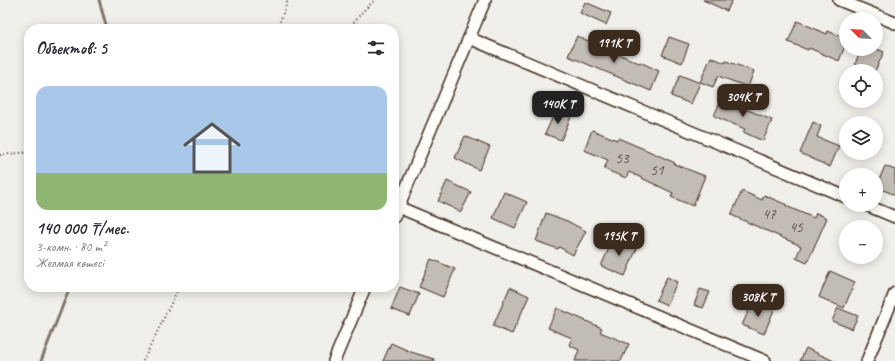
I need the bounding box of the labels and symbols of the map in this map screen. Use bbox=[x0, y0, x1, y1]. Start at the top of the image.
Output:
north arrow bbox=[839, 12, 883, 56]
pin: 191K ₸ bbox=[581, 30, 647, 64]
pin: 304K ₸ bbox=[710, 84, 776, 118]
pin: 140K ₸ bbox=[525, 91, 591, 125]
house number: 53 bbox=[615, 149, 630, 168]
house number: 51 bbox=[650, 161, 665, 180]
house number: 47 bbox=[762, 205, 777, 224]
house number: 45 bbox=[789, 218, 804, 237]
pin: 195K ₸ bbox=[586, 223, 652, 257]
pin: 308K ₸ bbox=[725, 284, 791, 318]

